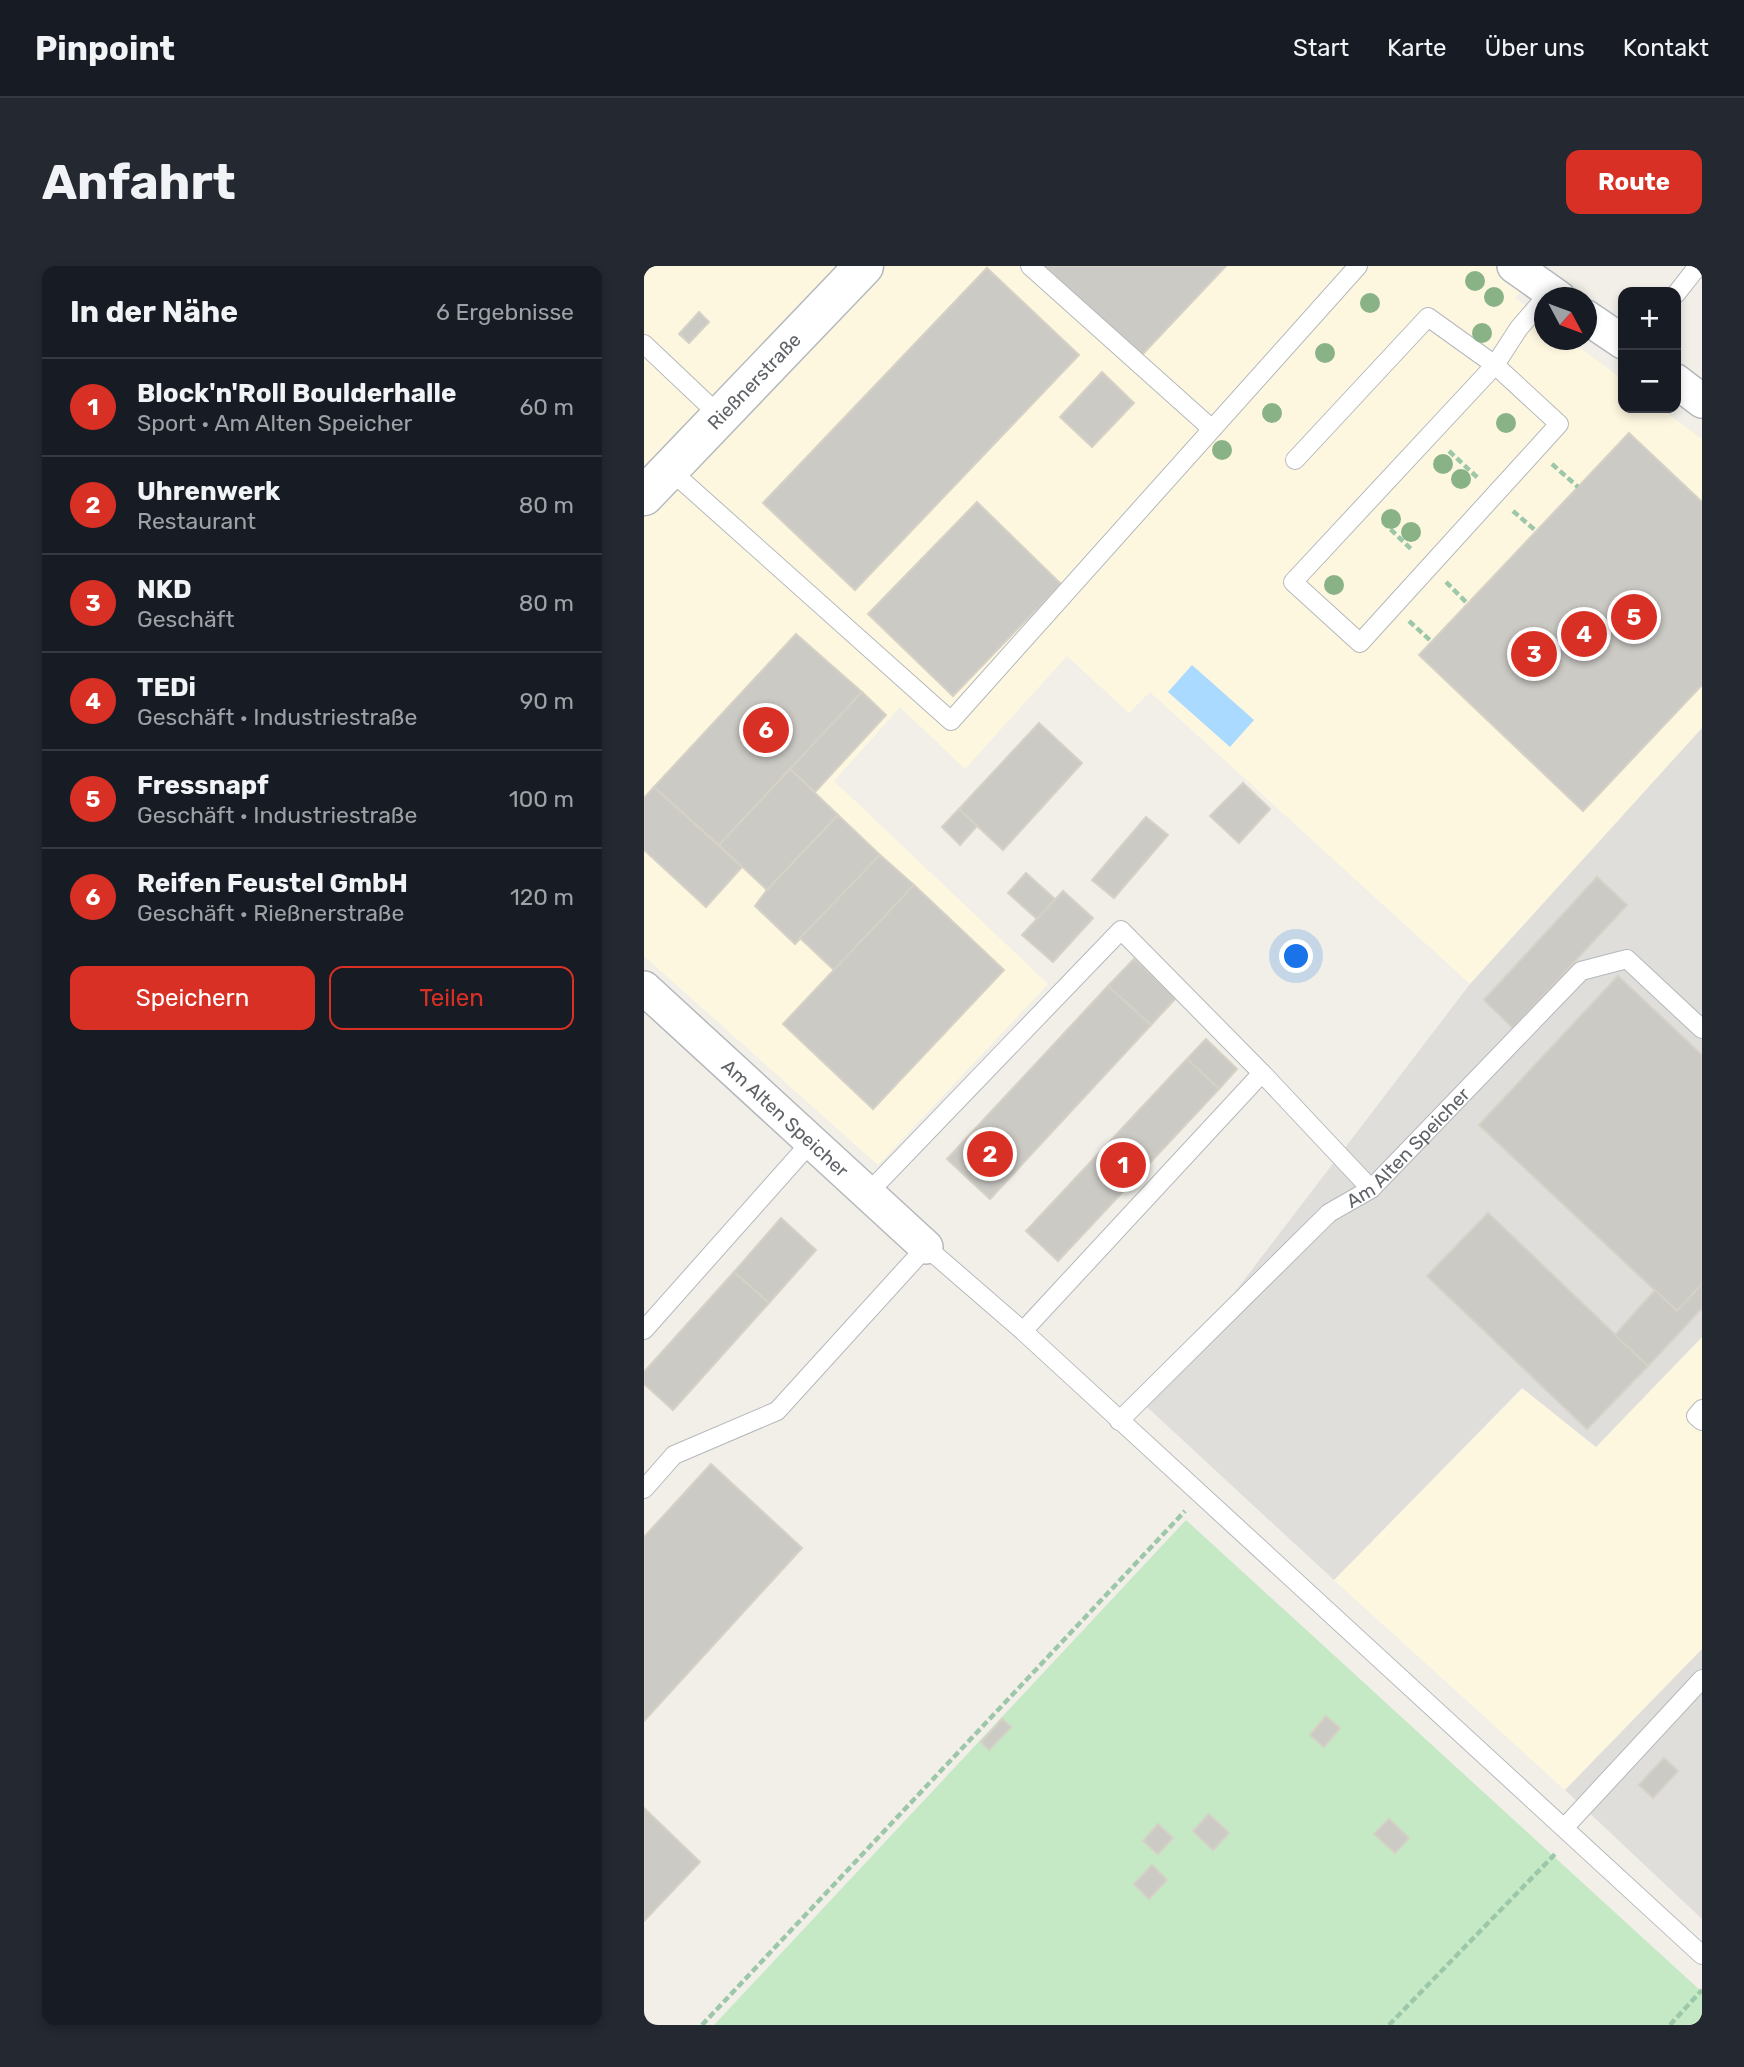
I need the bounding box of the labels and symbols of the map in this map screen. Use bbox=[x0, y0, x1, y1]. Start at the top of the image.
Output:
north arrow bbox=[1534, 287, 1597, 350]
street label: Rießnerstraße bbox=[702, 328, 805, 434]
pin: 5 bbox=[1611, 591, 1657, 643]
pin: 4 bbox=[1561, 608, 1607, 660]
pin: 3 bbox=[1511, 628, 1557, 680]
pin: 6 bbox=[743, 704, 789, 756]
your location bbox=[1279, 939, 1313, 973]
street label: Am Alten Speicher bbox=[717, 1054, 854, 1182]
street label: Am Alten Speicher bbox=[1342, 1082, 1475, 1212]
pin: 2 bbox=[967, 1128, 1013, 1180]
pin: 1 bbox=[1100, 1139, 1146, 1191]

